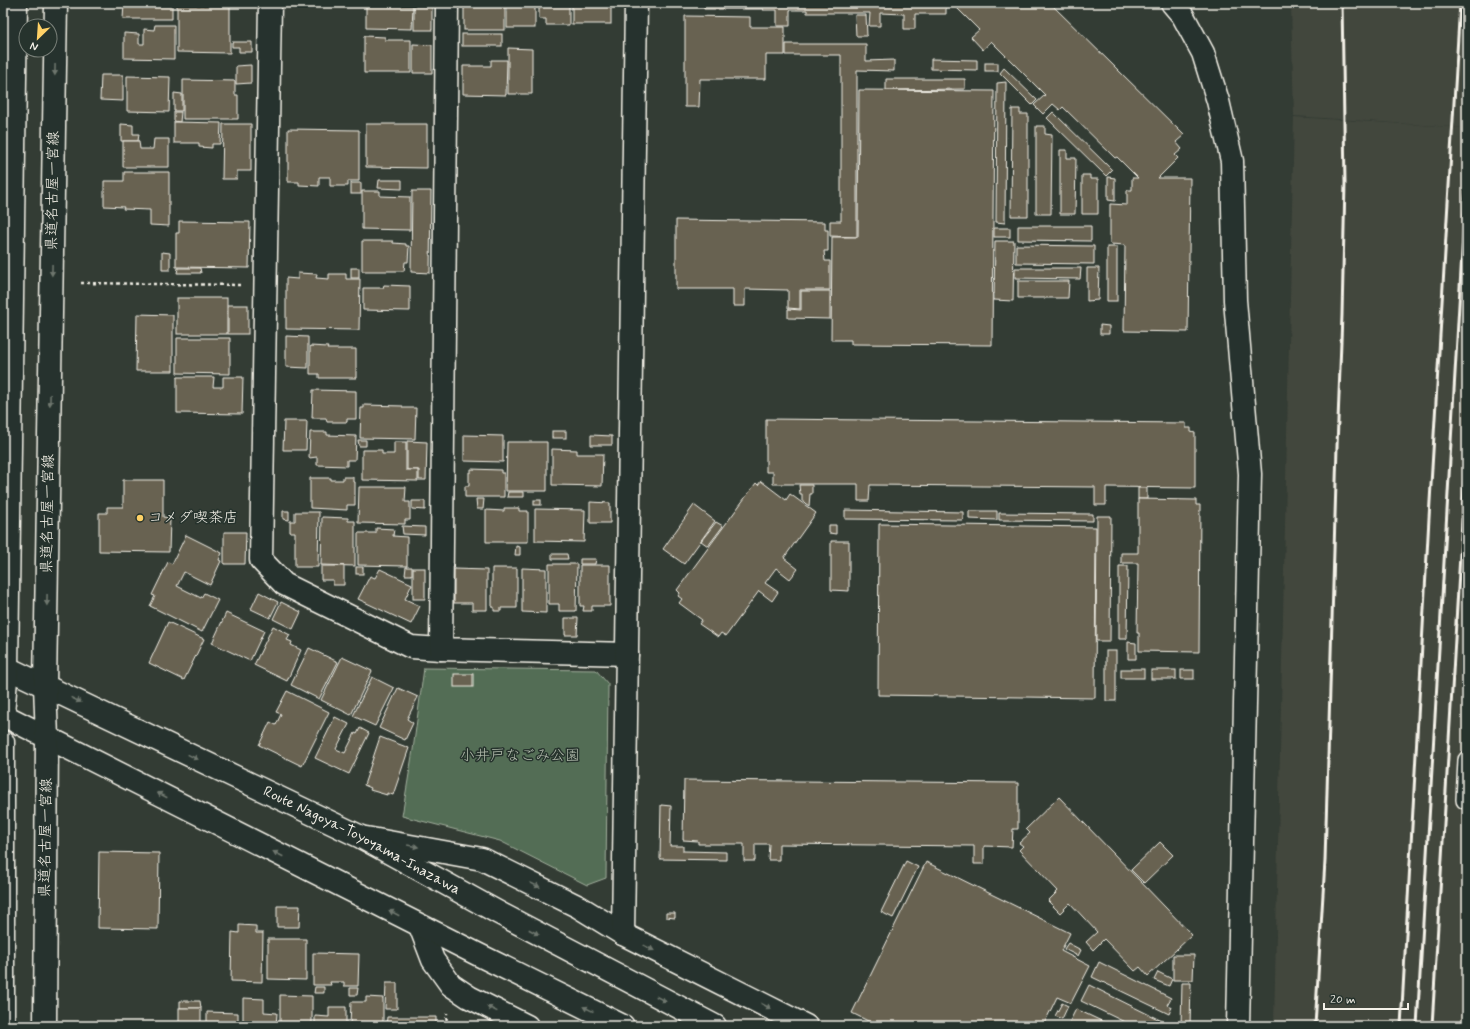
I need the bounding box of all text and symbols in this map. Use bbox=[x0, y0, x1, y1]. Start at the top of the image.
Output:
north arrow bbox=[18, 18, 58, 58]
text: N bbox=[28, 38, 40, 54]
one-way arrow bbox=[52, 64, 58, 77]
street label: 県道名古屋一宮線 bbox=[42, 131, 64, 251]
one-way arrow bbox=[49, 264, 55, 277]
one-way arrow bbox=[47, 394, 53, 407]
street label: 県道名古屋一宮線 bbox=[37, 454, 59, 574]
place label: コメダ喫茶店 bbox=[148, 508, 238, 528]
marker: コメダ喫茶店 bbox=[135, 513, 145, 523]
one-way arrow bbox=[44, 594, 50, 607]
one-way arrow bbox=[71, 697, 82, 703]
park label: 小井戸なごみ公園 bbox=[460, 746, 580, 766]
one-way arrow bbox=[188, 754, 199, 760]
street label: 県道名古屋一宮線 bbox=[35, 778, 57, 898]
street label: Route Nagoya-Toyoyama-Inazawa bbox=[260, 782, 464, 900]
one-way arrow bbox=[156, 792, 168, 799]
one-way arrow bbox=[407, 844, 419, 850]
one-way arrow bbox=[272, 851, 284, 857]
one-way arrow bbox=[530, 882, 541, 888]
one-way arrow bbox=[388, 909, 400, 916]
one-way arrow bbox=[528, 928, 539, 935]
one-way arrow bbox=[644, 944, 655, 951]
scale bar bbox=[1324, 985, 1408, 1011]
text: 20 m bbox=[1330, 992, 1356, 1008]
one-way arrow bbox=[655, 995, 667, 1002]
one-way arrow bbox=[760, 1003, 771, 1009]
one-way arrow bbox=[487, 1006, 498, 1012]
one-way arrow bbox=[582, 1006, 594, 1012]

